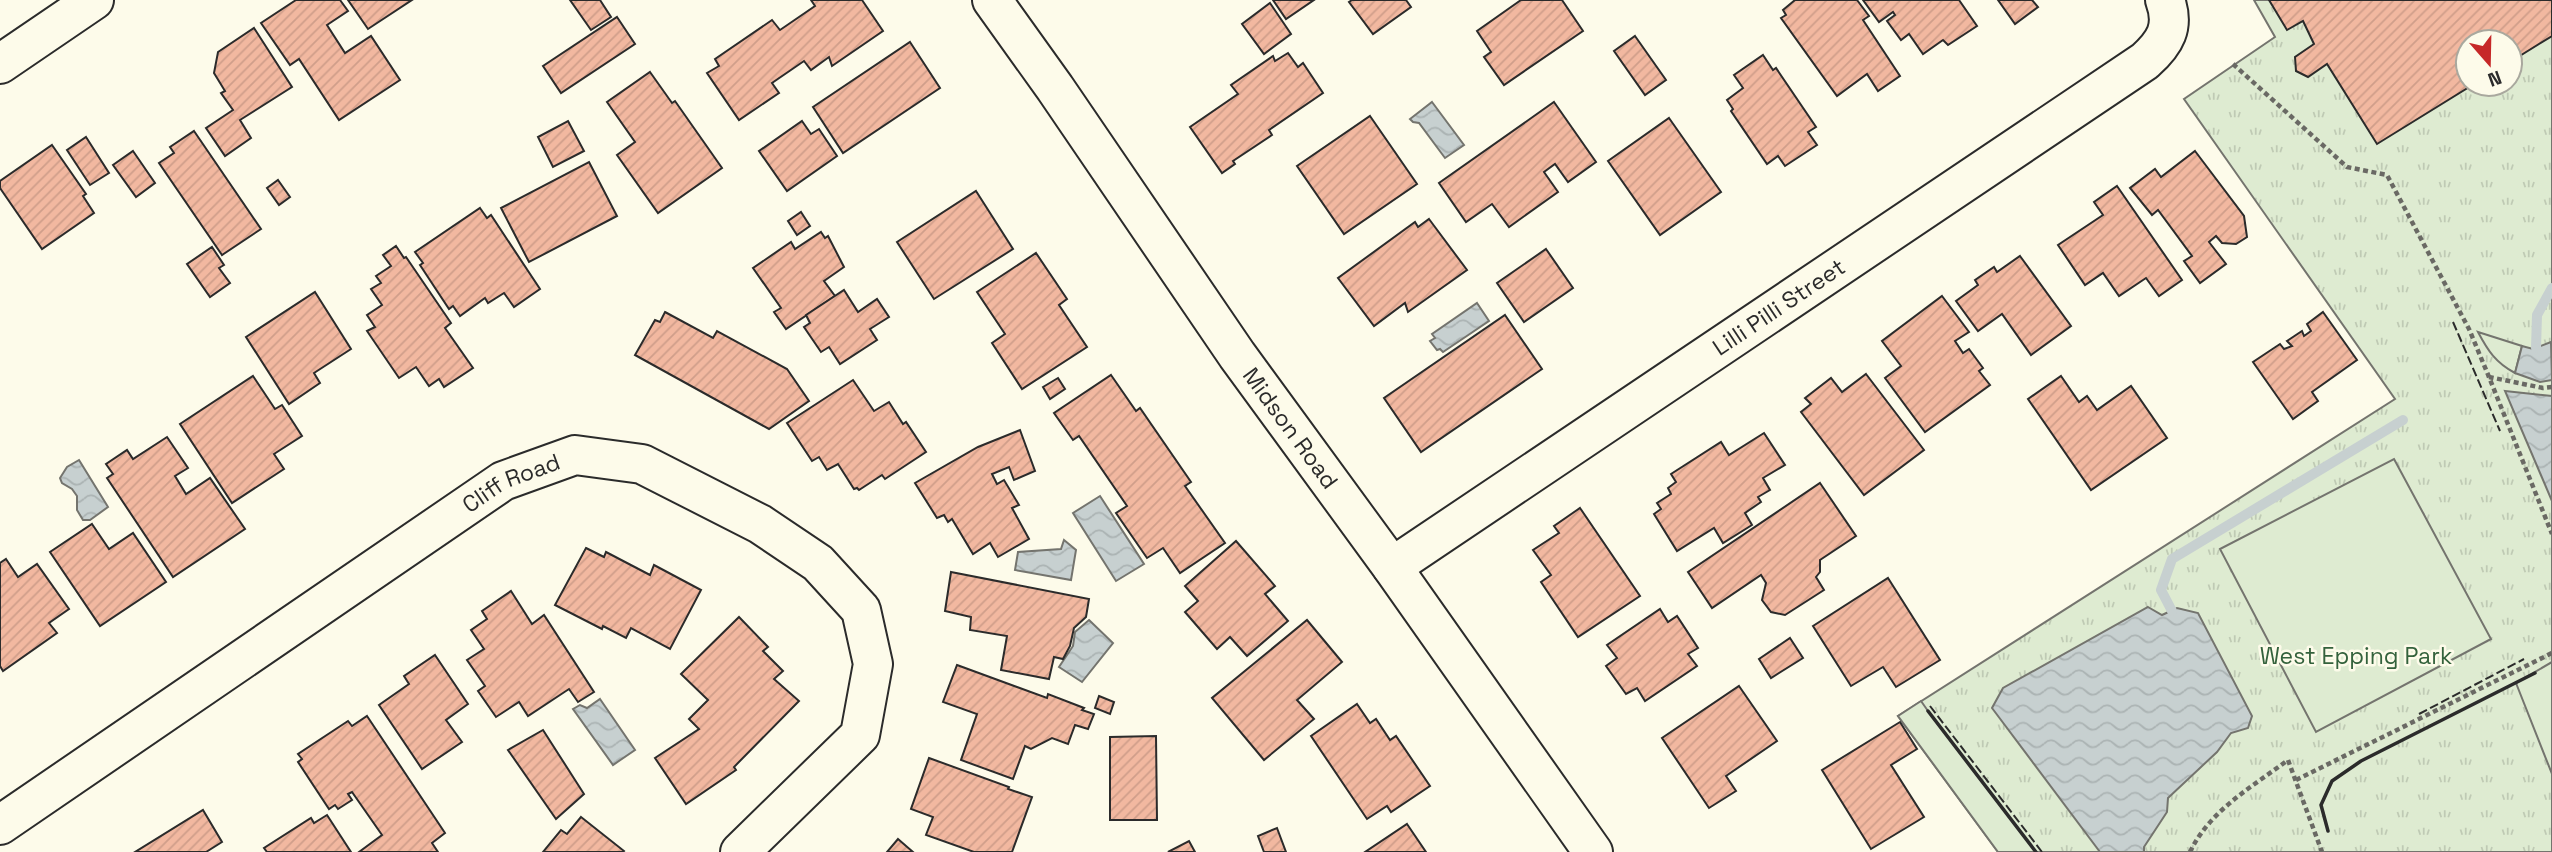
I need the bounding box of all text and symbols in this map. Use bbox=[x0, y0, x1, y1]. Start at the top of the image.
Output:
north arrow bbox=[2454, 28, 2524, 98]
text: N bbox=[2484, 65, 2505, 92]
street label: Lilli Pilli Street bbox=[1707, 252, 1851, 362]
street label: Midson Road bbox=[1236, 362, 1345, 495]
street label: Cliff Road bbox=[456, 447, 564, 520]
park label: West Epping Park bbox=[2260, 641, 2452, 671]

